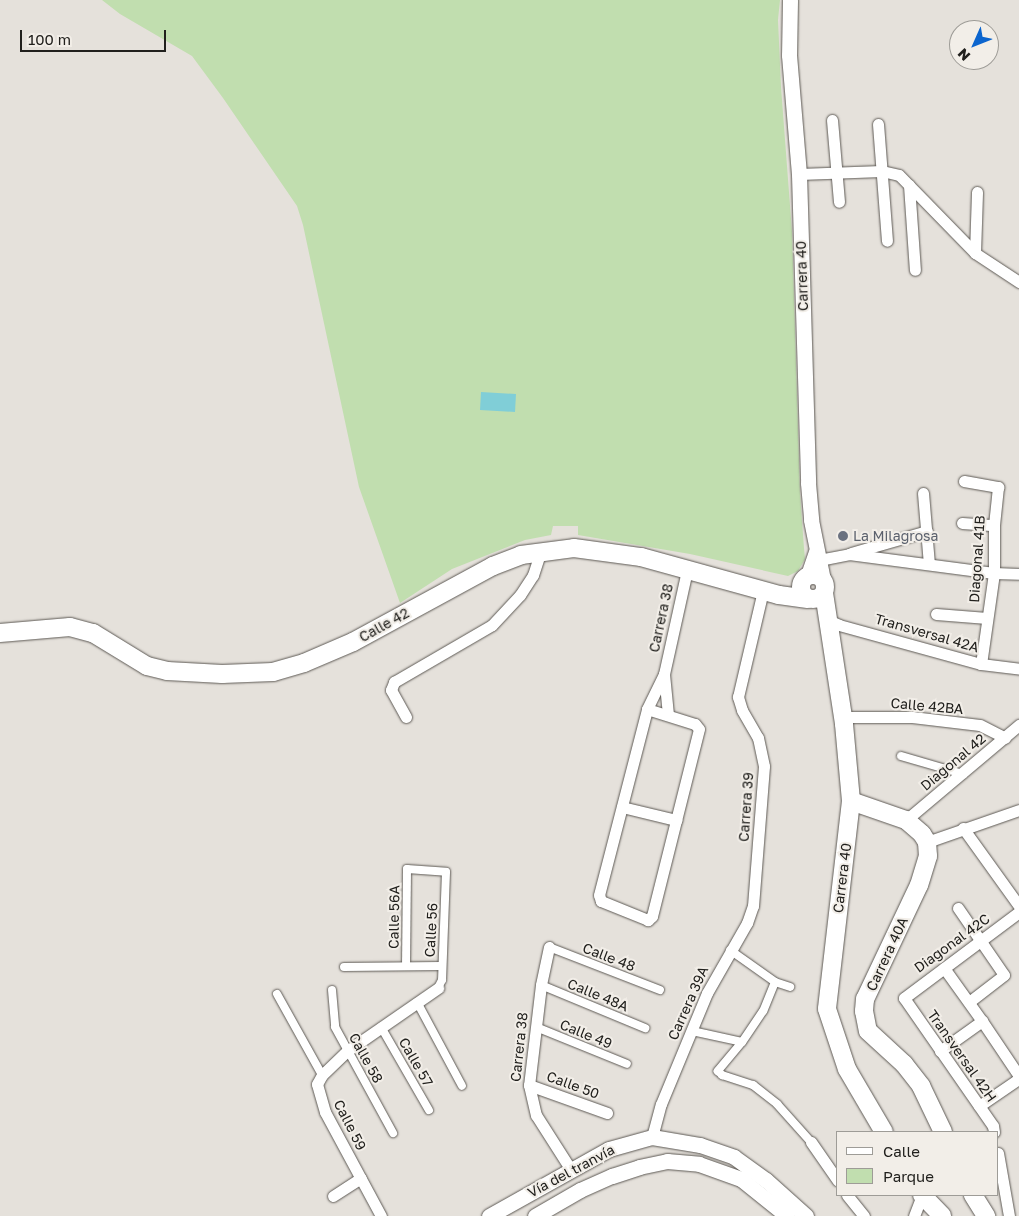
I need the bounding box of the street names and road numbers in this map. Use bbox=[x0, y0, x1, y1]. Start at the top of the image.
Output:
street label: Carrera 40 bbox=[792, 241, 812, 311]
street label: Diagonal 41B bbox=[966, 515, 988, 603]
street label: Carrera 38 bbox=[646, 582, 676, 654]
street label: Calle 42 bbox=[356, 604, 412, 646]
street label: Transversal 42A bbox=[873, 610, 981, 656]
street label: Calle 42BA bbox=[890, 694, 964, 718]
street label: Diagonal 42 bbox=[917, 730, 989, 794]
street label: Carrera 39 bbox=[735, 772, 757, 842]
street label: Carrera 40 bbox=[829, 842, 855, 914]
street label: Calle 56A bbox=[385, 885, 403, 949]
street label: Calle 56 bbox=[421, 902, 441, 958]
street label: Diagonal 42C bbox=[911, 910, 993, 976]
street label: Carrera 40A bbox=[863, 914, 911, 994]
street label: Calle 48 bbox=[580, 939, 638, 975]
street label: Carrera 39A bbox=[664, 963, 712, 1043]
street label: Calle 48A bbox=[565, 975, 631, 1015]
street label: Transversal 42H bbox=[924, 1007, 1000, 1105]
street label: Carrera 38 bbox=[507, 1011, 531, 1083]
street label: Calle 49 bbox=[557, 1016, 615, 1052]
street label: Calle 58 bbox=[345, 1030, 387, 1086]
street label: Calle 57 bbox=[395, 1035, 437, 1089]
street label: Calle 50 bbox=[544, 1068, 602, 1102]
street label: Calle 59 bbox=[330, 1097, 370, 1153]
street label: Vía del tranvía bbox=[525, 1141, 617, 1201]

